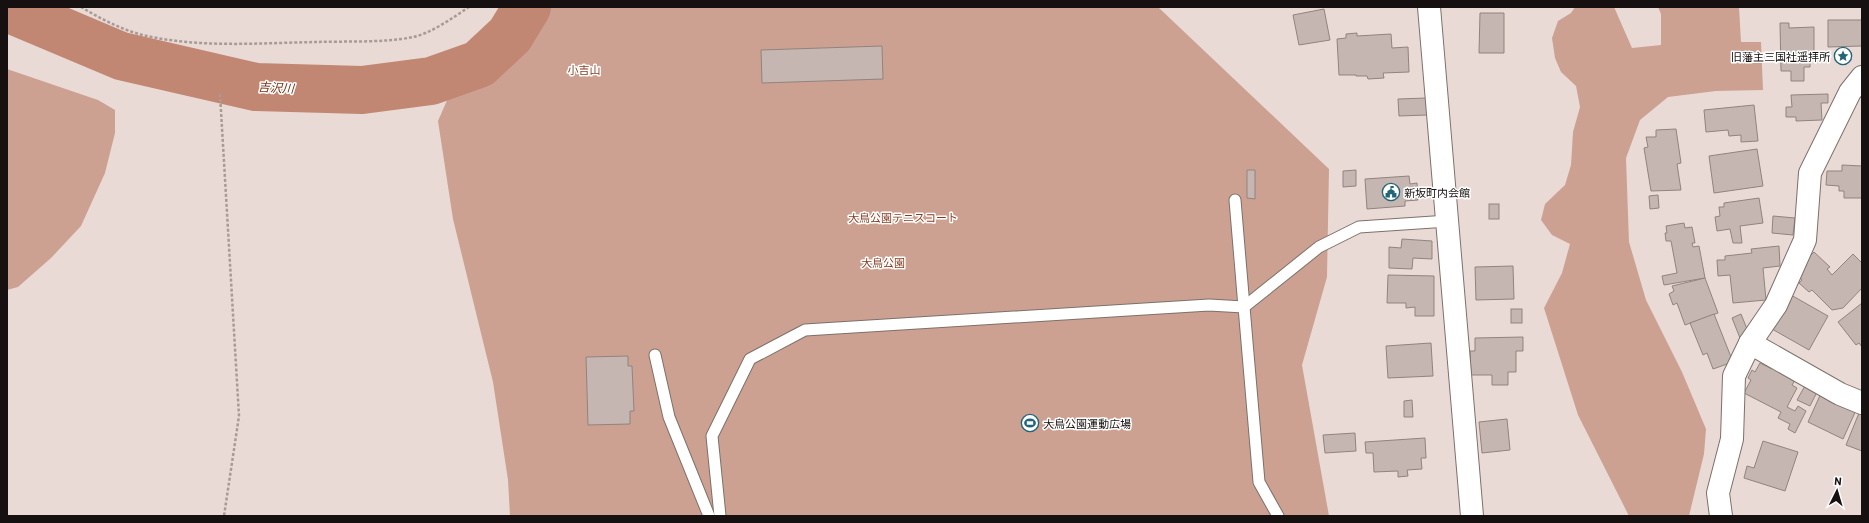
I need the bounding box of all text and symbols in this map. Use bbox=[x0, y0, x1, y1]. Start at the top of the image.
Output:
place icon: 旧藩主三国社遥拝所 bbox=[1833, 46, 1853, 66]
place label: 旧藩主三国社遥拝所 bbox=[1731, 50, 1831, 63]
park label: 小吉山 bbox=[568, 63, 601, 76]
water label: 吉沢川 bbox=[258, 79, 296, 95]
public building icon: 新坂町内会館 bbox=[1381, 182, 1401, 202]
place label: 新坂町内会館 bbox=[1404, 186, 1470, 199]
park label: 大鳥公園テニスコート bbox=[848, 211, 958, 224]
park label: 大鳥公園 bbox=[861, 256, 905, 269]
sports icon: 大鳥公園運動広場 bbox=[1020, 413, 1040, 433]
place label: 大鳥公園運動広場 bbox=[1043, 417, 1131, 430]
north arrow bbox=[1817, 471, 1857, 511]
text: N bbox=[1834, 474, 1842, 487]

